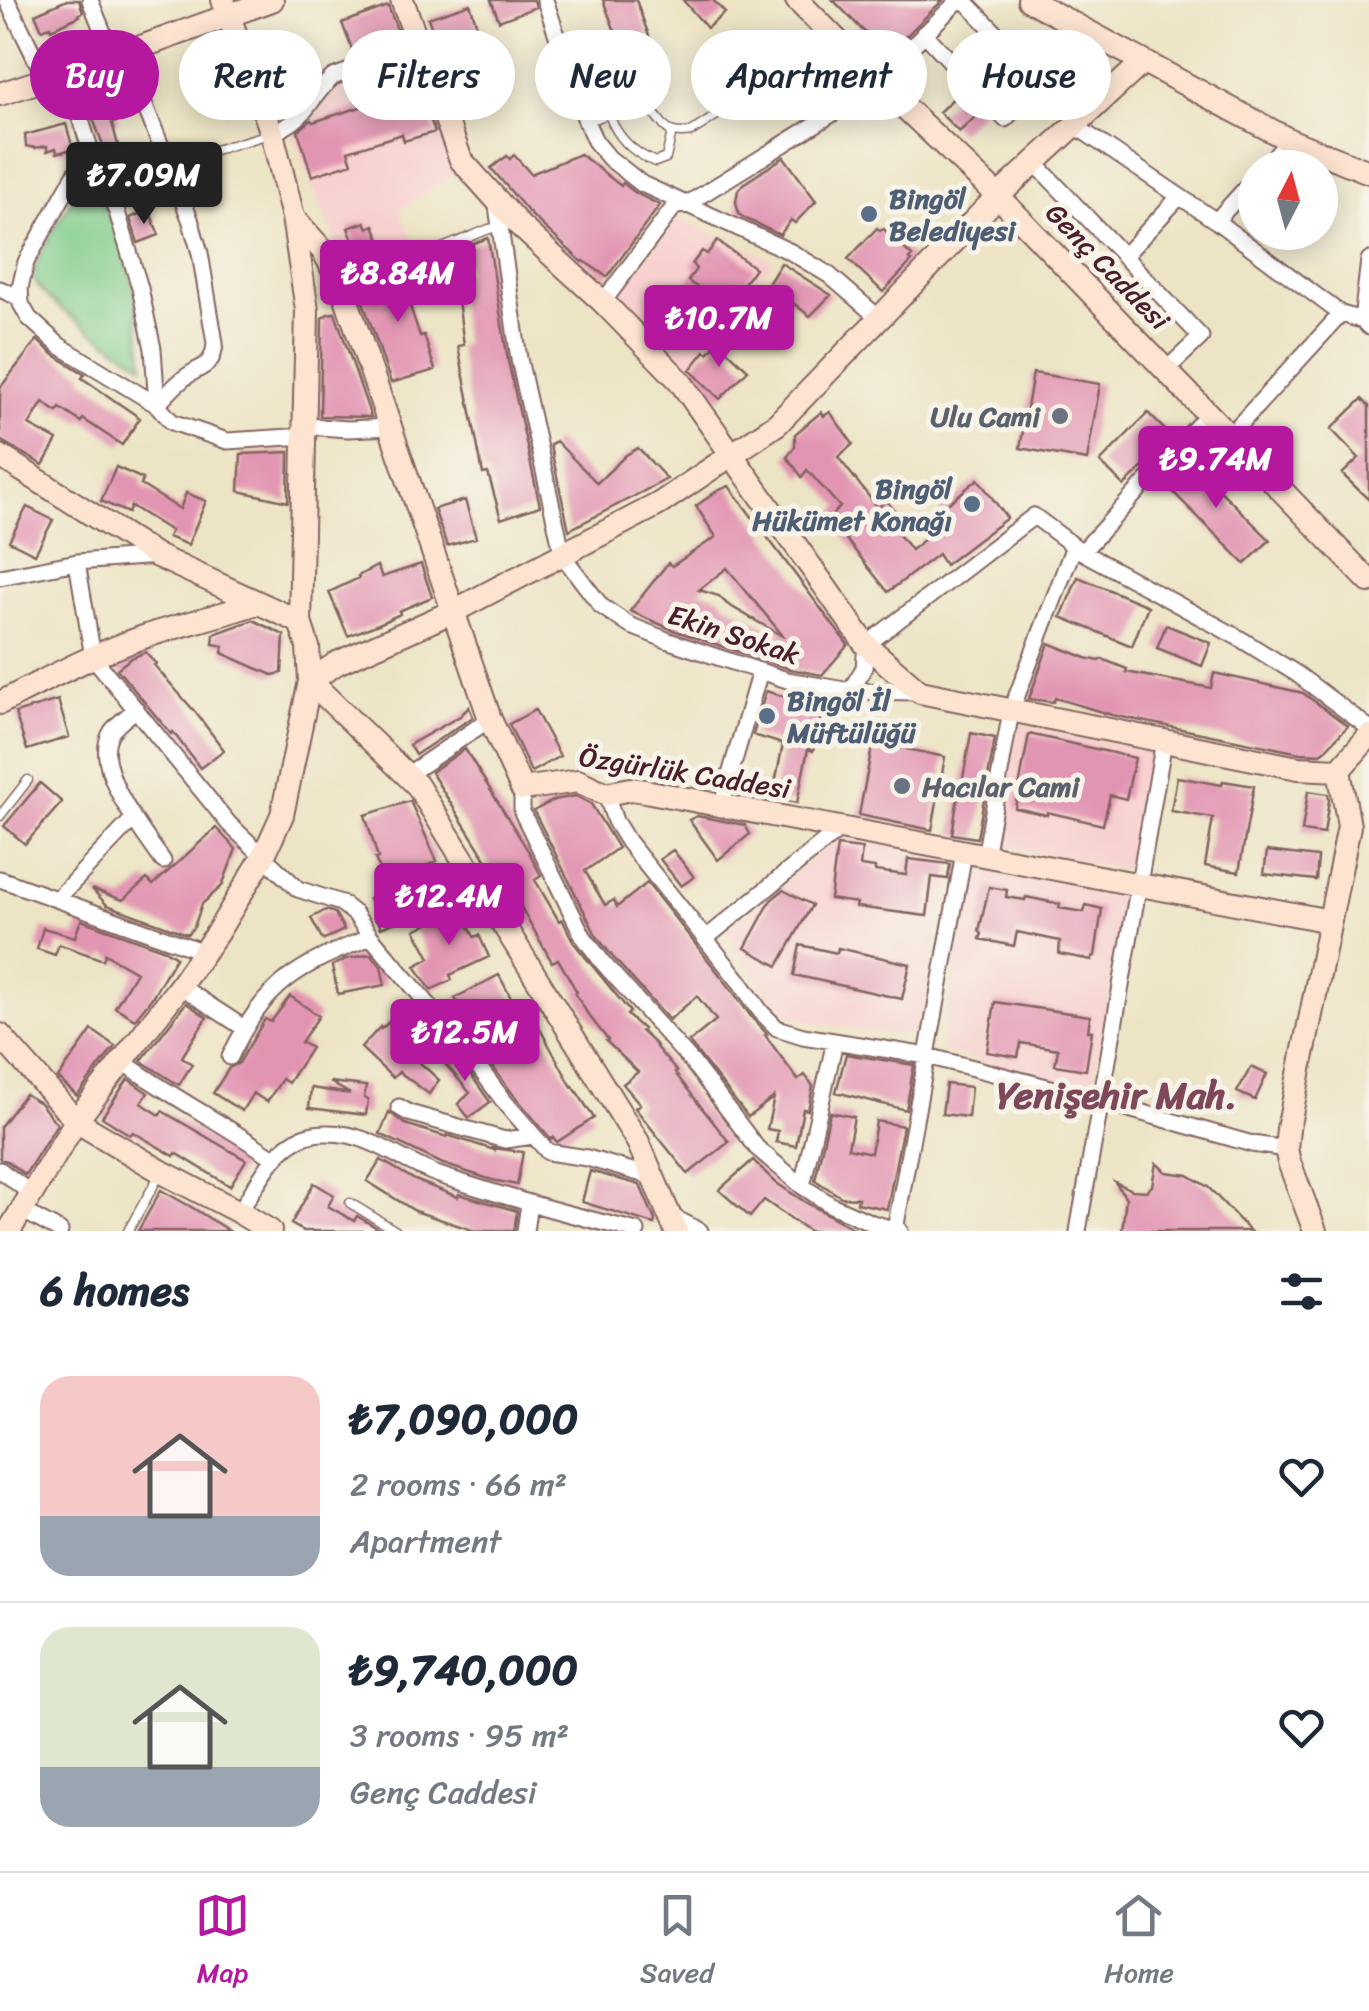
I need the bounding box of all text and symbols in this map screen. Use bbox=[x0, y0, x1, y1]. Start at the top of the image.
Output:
chip: Buy bbox=[30, 30, 159, 120]
chip: Rent bbox=[179, 30, 322, 120]
chip: Filters bbox=[342, 30, 515, 120]
chip: New bbox=[535, 30, 671, 120]
chip: Apartment bbox=[691, 30, 927, 120]
chip: House bbox=[947, 30, 1111, 120]
pin: ₺7.09M bbox=[63, 142, 225, 227]
text: ₺7.09M bbox=[88, 146, 200, 203]
north arrow bbox=[1238, 150, 1338, 250]
map controls bbox=[1238, 150, 1338, 250]
place label: Bingöl Belediyesi bbox=[889, 174, 1017, 255]
street label: Genç Caddesi bbox=[1033, 191, 1183, 343]
marker: Bingöl Belediyesi bbox=[858, 203, 880, 225]
pin: ₺8.84M bbox=[317, 240, 479, 325]
text: ₺8.84M bbox=[342, 244, 454, 301]
pin: ₺10.7M bbox=[638, 285, 800, 370]
text: ₺10.7M bbox=[666, 289, 772, 346]
place label: Ulu Cami bbox=[930, 392, 1041, 441]
marker: Ulu Cami bbox=[1049, 405, 1071, 427]
pin: ₺9.74M bbox=[1135, 426, 1297, 511]
text: ₺9.74M bbox=[1160, 430, 1272, 487]
place label: Bingöl Hükümet Konağı bbox=[752, 464, 953, 545]
marker: Bingöl Hükümet Konağı bbox=[961, 493, 983, 515]
street label: Ekin Sokak bbox=[662, 590, 806, 679]
place label: Bingöl İl Müftülüğü bbox=[786, 676, 917, 757]
marker: Bingöl İl Müftülüğü bbox=[756, 705, 778, 727]
street label: Özgürlük Caddesi bbox=[576, 732, 795, 814]
place label: Hacılar Cami bbox=[922, 762, 1080, 811]
marker: Hacılar Cami bbox=[891, 775, 913, 797]
pin: ₺12.4M bbox=[368, 863, 530, 948]
text: ₺12.4M bbox=[396, 867, 502, 924]
pin: ₺12.5M bbox=[384, 999, 546, 1084]
text: ₺12.5M bbox=[412, 1003, 518, 1060]
district label: Yenişehir Mah. bbox=[997, 1062, 1237, 1129]
text: 6 homes bbox=[40, 1254, 189, 1328]
icon: filters bbox=[1274, 1264, 1329, 1319]
text: ₺7,090,000 bbox=[350, 1382, 578, 1456]
icon: home bbox=[120, 1416, 240, 1536]
icon: heart bbox=[1274, 1449, 1329, 1504]
text: 2 rooms · 66 m² bbox=[350, 1456, 567, 1513]
text: Apartment bbox=[350, 1513, 501, 1570]
text: ₺9,740,000 bbox=[350, 1633, 578, 1707]
icon: home bbox=[120, 1667, 240, 1787]
icon: heart bbox=[1274, 1700, 1329, 1755]
text: 3 rooms · 95 m² bbox=[350, 1707, 569, 1764]
text: Genç Caddesi bbox=[350, 1764, 537, 1821]
tab: Map bbox=[195, 1888, 250, 1997]
tab: Saved bbox=[640, 1888, 714, 1997]
tab: Home bbox=[1104, 1888, 1174, 1997]

